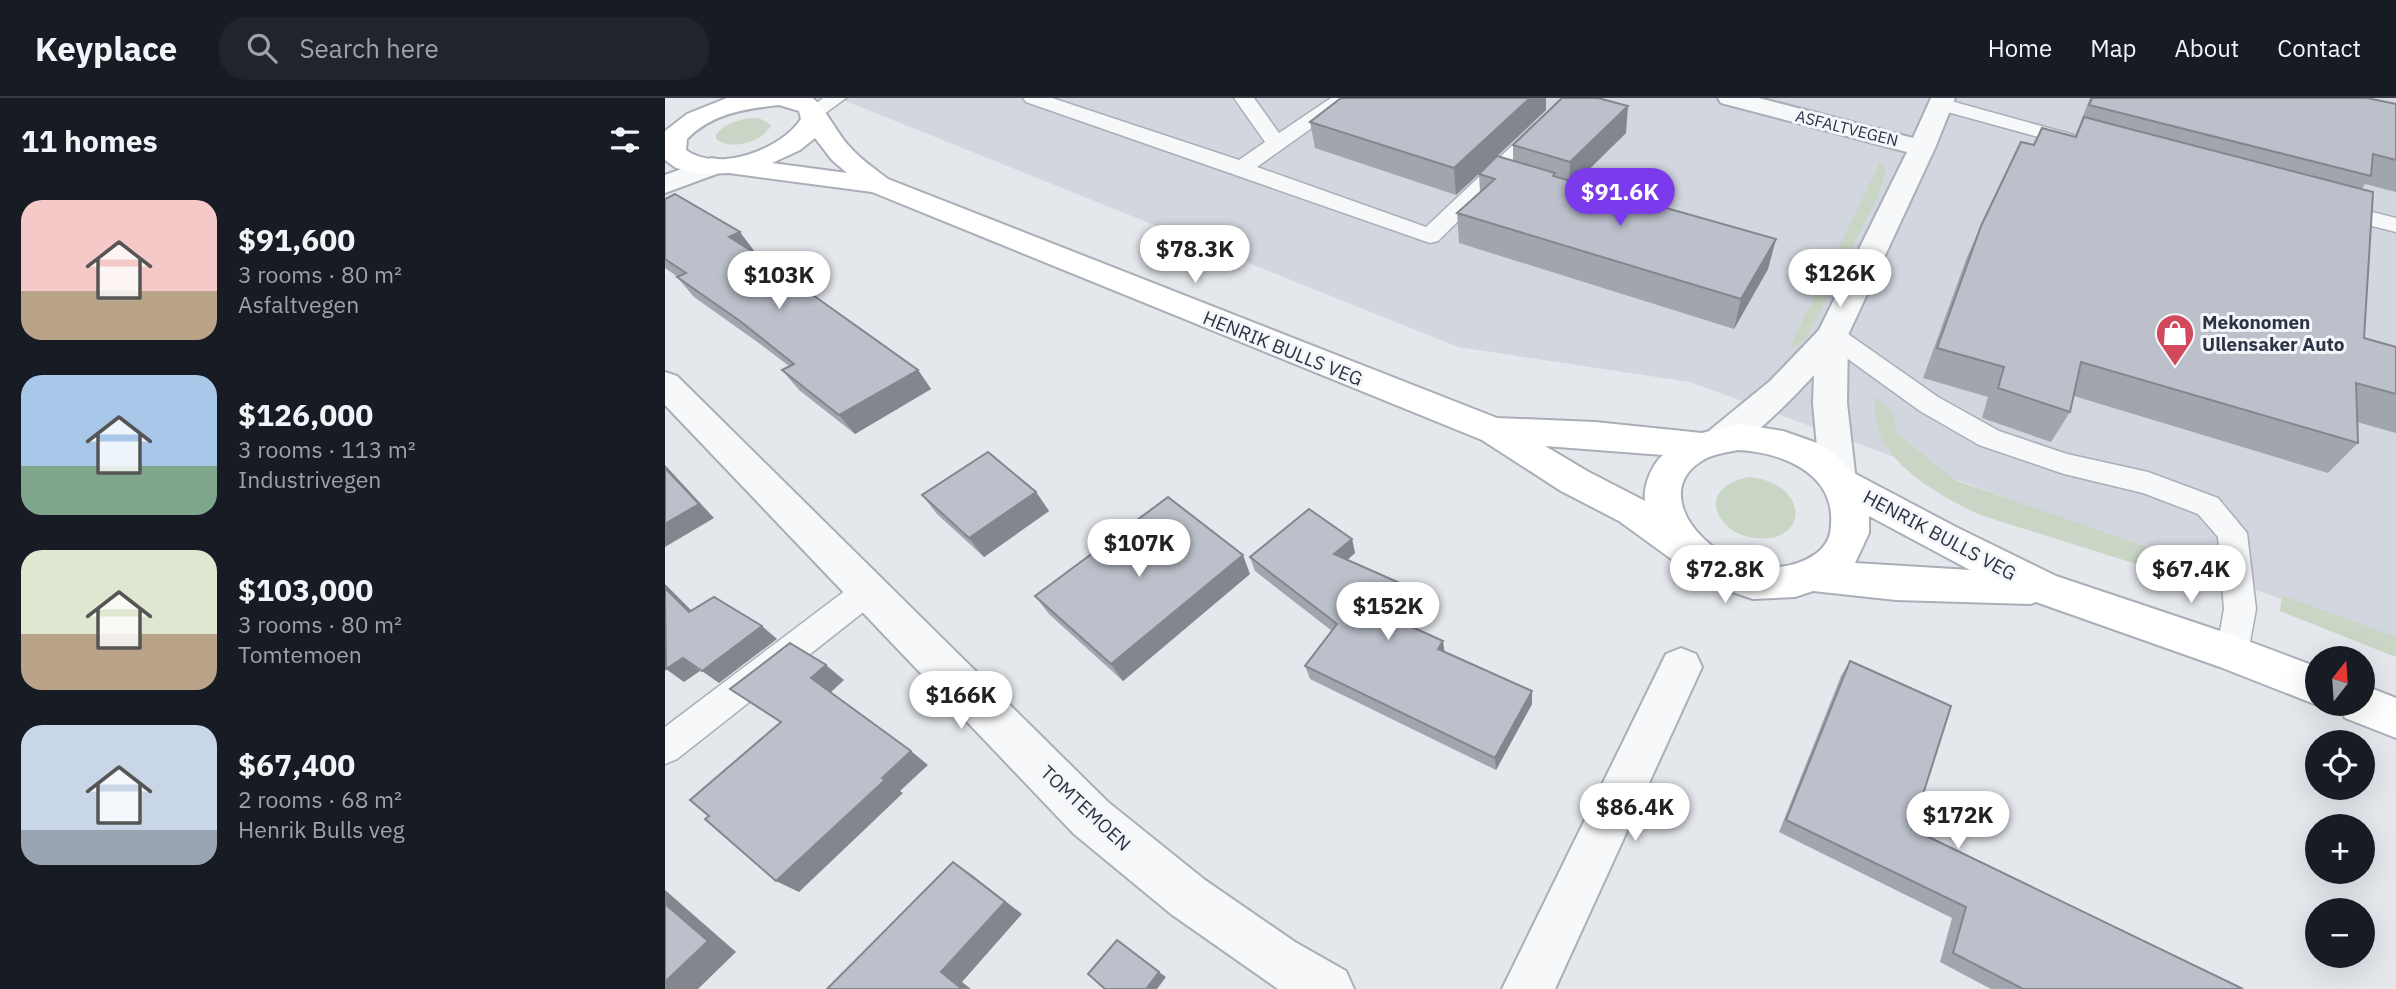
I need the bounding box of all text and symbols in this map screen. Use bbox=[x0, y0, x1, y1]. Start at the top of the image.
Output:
search box bbox=[219, 17, 709, 80]
text: Keyplace bbox=[35, 27, 177, 70]
icon: search bbox=[243, 29, 281, 67]
text: Search here bbox=[299, 31, 439, 65]
text: Home bbox=[1988, 32, 2052, 64]
text: Map bbox=[2090, 32, 2136, 64]
text: About bbox=[2174, 32, 2239, 64]
text: Contact bbox=[2277, 32, 2361, 64]
street label: ASFALTVEGEN bbox=[1794, 106, 1900, 150]
text: 11 homes bbox=[21, 121, 158, 160]
icon: filters bbox=[606, 121, 644, 159]
pin: $91.6K bbox=[1563, 169, 1677, 228]
text: $91.6K bbox=[1581, 176, 1659, 206]
text: $91,600 bbox=[238, 220, 355, 259]
pin: $78.3K bbox=[1138, 226, 1252, 285]
icon: home bbox=[77, 228, 161, 312]
text: $78.3K bbox=[1156, 233, 1234, 263]
pin: $126K bbox=[1791, 250, 1889, 309]
pin: $103K bbox=[730, 252, 828, 311]
text: $126K bbox=[1804, 257, 1876, 287]
text: 3 rooms · 80 m² bbox=[238, 259, 402, 289]
text: $103K bbox=[743, 259, 815, 289]
text: Asfaltvegen bbox=[238, 289, 359, 319]
street label: HENRIK BULLS VEG bbox=[1200, 305, 1366, 391]
place label: Mekonomen Ullensaker Auto bbox=[2202, 310, 2345, 356]
shop icon: Mekonomen Ullensaker Auto bbox=[2154, 312, 2196, 367]
text: $126,000 bbox=[238, 395, 373, 434]
icon: home bbox=[77, 403, 161, 487]
text: 3 rooms · 113 m² bbox=[238, 434, 416, 464]
text: Industrivegen bbox=[238, 464, 381, 494]
street label: HENRIK BULLS VEG bbox=[1859, 485, 2021, 585]
pin: $107K bbox=[1090, 519, 1188, 579]
text: $107K bbox=[1103, 527, 1175, 557]
pin: $72.8K bbox=[1668, 546, 1782, 605]
pin: $67.4K bbox=[2134, 546, 2248, 605]
text: $72.8K bbox=[1686, 553, 1764, 583]
text: $67.4K bbox=[2152, 553, 2230, 583]
text: $103,000 bbox=[238, 570, 373, 609]
icon: home bbox=[77, 578, 161, 662]
pin: $152K bbox=[1339, 582, 1437, 642]
text: $152K bbox=[1352, 590, 1424, 620]
text: 3 rooms · 80 m² bbox=[238, 609, 402, 639]
text: Tomtemoen bbox=[238, 639, 362, 669]
north arrow bbox=[2305, 646, 2375, 716]
map controls bbox=[2305, 646, 2375, 968]
pin: $166K bbox=[912, 672, 1010, 731]
text: $166K bbox=[925, 679, 997, 709]
button: locate bbox=[2305, 730, 2375, 800]
text: $67,400 bbox=[238, 745, 355, 784]
icon: home bbox=[77, 753, 161, 837]
street label: TOMTEMOEN bbox=[1036, 760, 1136, 856]
text: 2 rooms · 68 m² bbox=[238, 784, 402, 814]
pin: $86.4K bbox=[1578, 784, 1692, 843]
text: $86.4K bbox=[1596, 791, 1674, 821]
pin: $172K bbox=[1909, 792, 2007, 851]
text: $172K bbox=[1922, 799, 1994, 829]
text: Henrik Bulls veg bbox=[238, 814, 405, 844]
button: + bbox=[2305, 814, 2375, 884]
button: − bbox=[2305, 898, 2375, 968]

